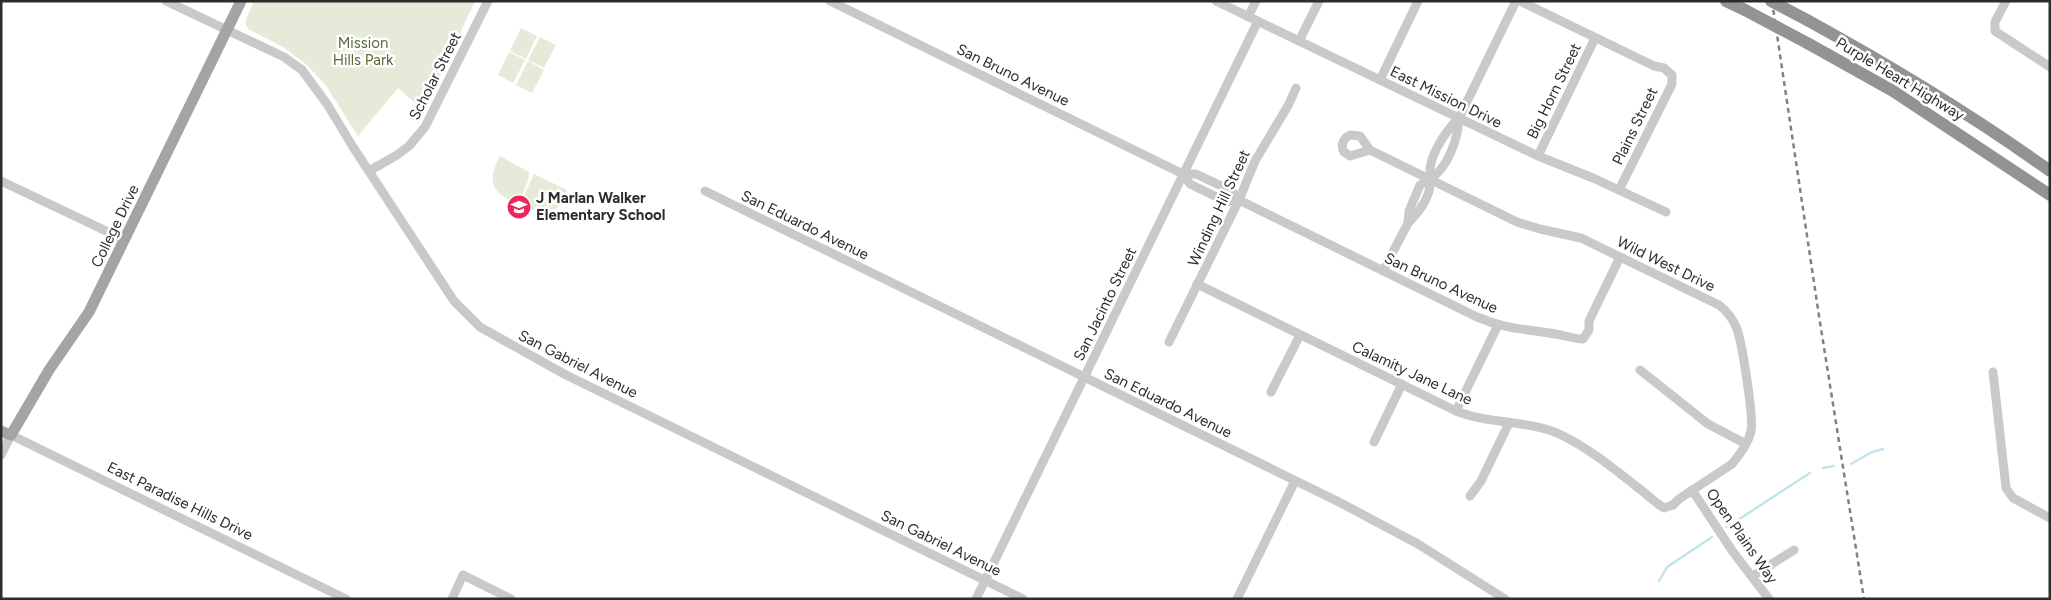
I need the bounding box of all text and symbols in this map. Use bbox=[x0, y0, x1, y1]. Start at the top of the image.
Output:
street label: Scholar Street bbox=[405, 29, 465, 123]
park label: Mission Hills Park bbox=[333, 34, 394, 69]
street label: Purple Heart Highway bbox=[1833, 34, 1968, 124]
street label: San Bruno Avenue bbox=[954, 40, 1072, 110]
street label: Big Horn Street bbox=[1523, 40, 1585, 142]
street label: East Mission Drive bbox=[1387, 62, 1505, 132]
street label: Plains Street bbox=[1608, 84, 1662, 168]
street label: Winding Hill Street bbox=[1184, 147, 1254, 269]
street label: College Drive bbox=[87, 182, 143, 270]
street label: San Eduardo Avenue bbox=[738, 186, 872, 264]
place label: J Marlan Walker Elementary School bbox=[536, 189, 666, 224]
school or university icon: J Marlan Walker Elementary School bbox=[506, 194, 532, 220]
street label: Wild West Drive bbox=[1614, 233, 1718, 295]
street label: San Jacinto Street bbox=[1070, 244, 1140, 364]
street label: San Bruno Avenue bbox=[1381, 249, 1501, 317]
street label: San Gabriel Avenue bbox=[515, 326, 641, 402]
street label: Calamity Jane Lane bbox=[1349, 337, 1475, 409]
street label: San Eduardo Avenue bbox=[1101, 364, 1235, 442]
street label: East Paradise Hills Drive bbox=[104, 458, 256, 544]
street label: Open Plains Way bbox=[1702, 485, 1782, 587]
street label: San Gabriel Avenue bbox=[878, 506, 1004, 580]

